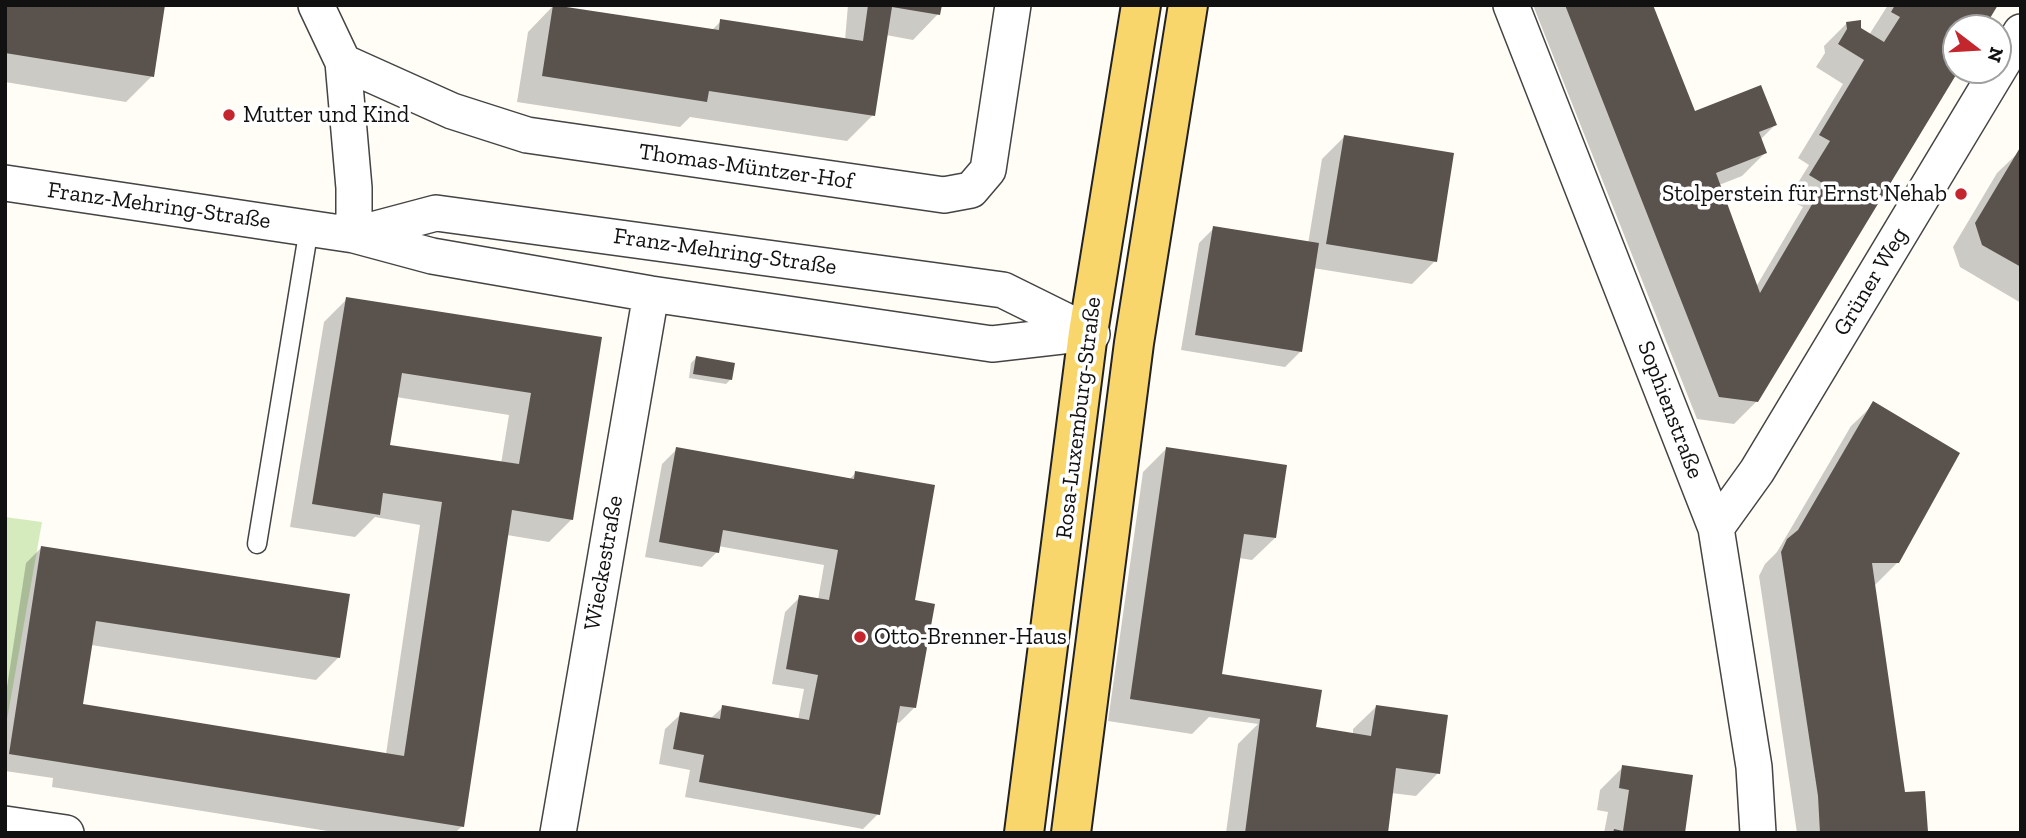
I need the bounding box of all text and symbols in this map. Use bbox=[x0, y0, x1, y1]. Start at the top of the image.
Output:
north arrow bbox=[1942, 14, 2012, 84]
text: N bbox=[1983, 44, 2009, 65]
place label: Mutter und Kind bbox=[243, 101, 409, 129]
marker: Mutter und Kind bbox=[221, 107, 237, 123]
street label: Thomas-Müntzer-Hof bbox=[637, 138, 855, 196]
street label: Franz-Mehring-Straße bbox=[46, 177, 272, 235]
place label: Stolperstein für Ernst Nehab bbox=[1662, 180, 1947, 208]
marker: Stolperstein für Ernst Nehab bbox=[1953, 186, 1969, 202]
street label: Franz-Mehring-Straße bbox=[612, 223, 838, 281]
street label: Grüner Weg bbox=[1828, 223, 1914, 341]
street label: Rosa-Luxemburg-Straße bbox=[1050, 295, 1108, 541]
street label: Sophienstraße bbox=[1631, 337, 1709, 483]
street label: Wieckestraße bbox=[579, 493, 629, 633]
place label: Otto-Brenner-Haus bbox=[874, 623, 1067, 651]
marker: Otto-Brenner-Haus bbox=[852, 629, 868, 645]

